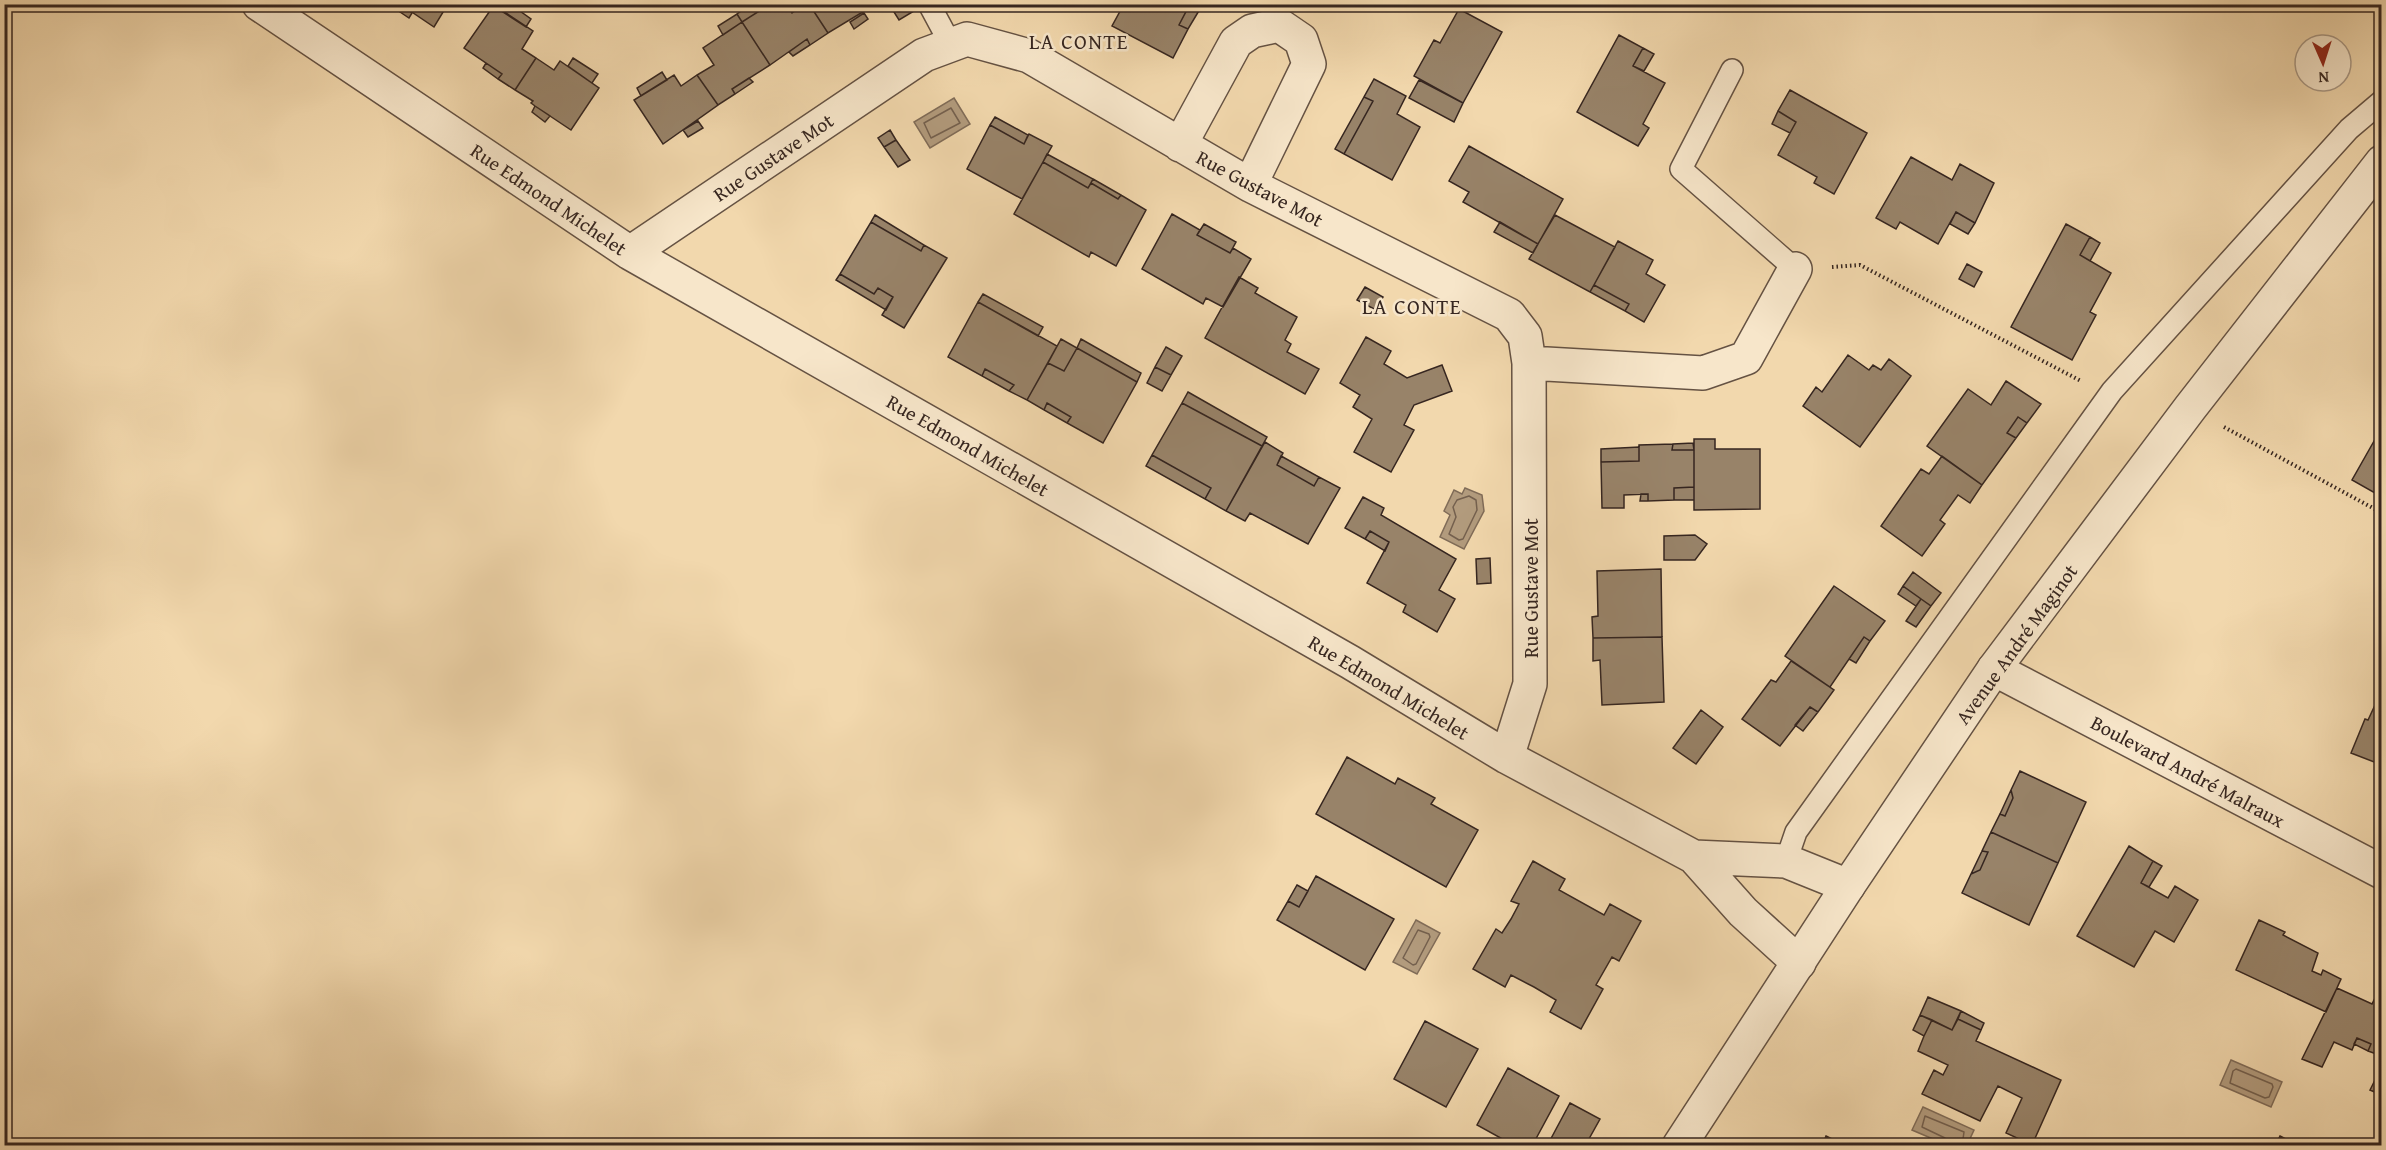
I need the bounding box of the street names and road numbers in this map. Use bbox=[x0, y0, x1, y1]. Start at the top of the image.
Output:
street label: Rue Gustave Mot bbox=[707, 106, 839, 208]
street label: Rue Edmond Michelet bbox=[465, 136, 633, 262]
street label: Rue Gustave Mot bbox=[1191, 142, 1329, 234]
street label: Rue Edmond Michelet bbox=[881, 387, 1055, 503]
street label: Rue Gustave Mot bbox=[1516, 518, 1545, 658]
street label: Avenue André Maginot bbox=[1948, 558, 2084, 730]
street label: Rue Edmond Michelet bbox=[1303, 627, 1475, 747]
street label: Boulevard André Malraux bbox=[2086, 708, 2291, 835]

